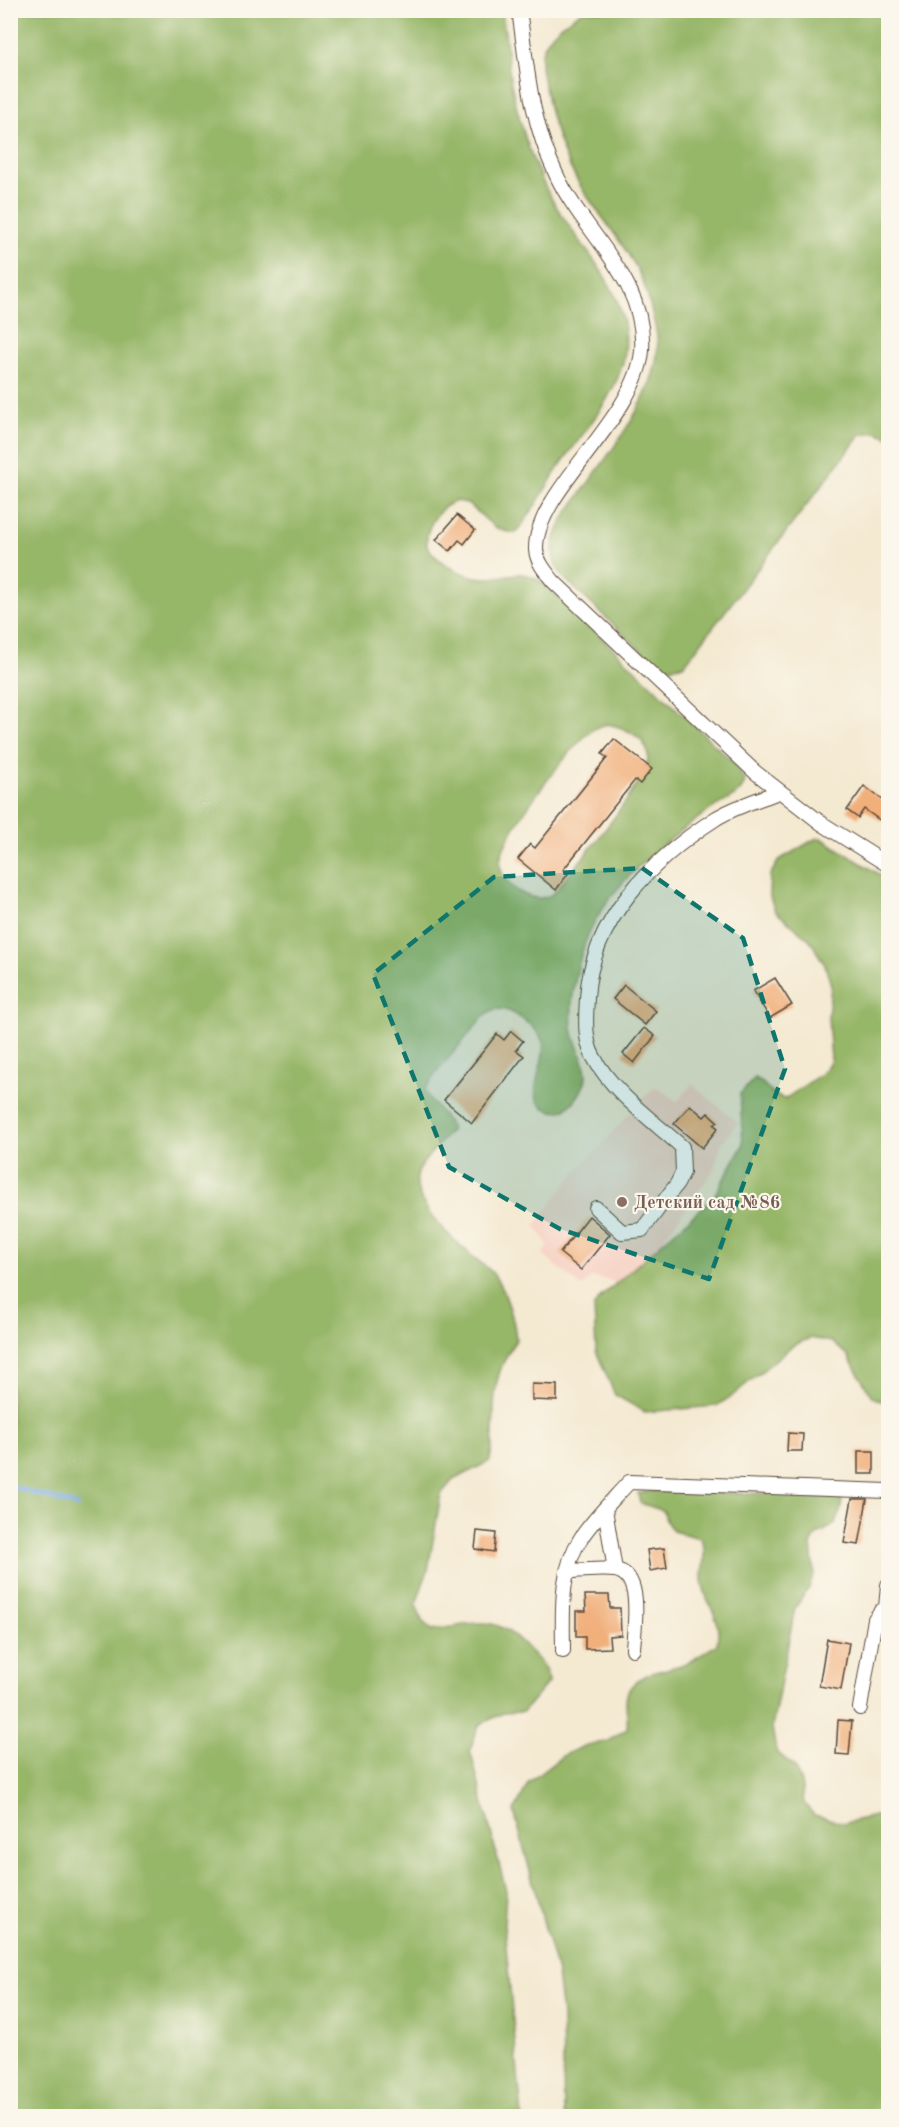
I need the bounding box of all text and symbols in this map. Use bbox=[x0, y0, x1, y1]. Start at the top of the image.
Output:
place label: Детский сад №86 bbox=[634, 1194, 780, 1212]
marker: Детский сад №86 bbox=[615, 1195, 629, 1209]

